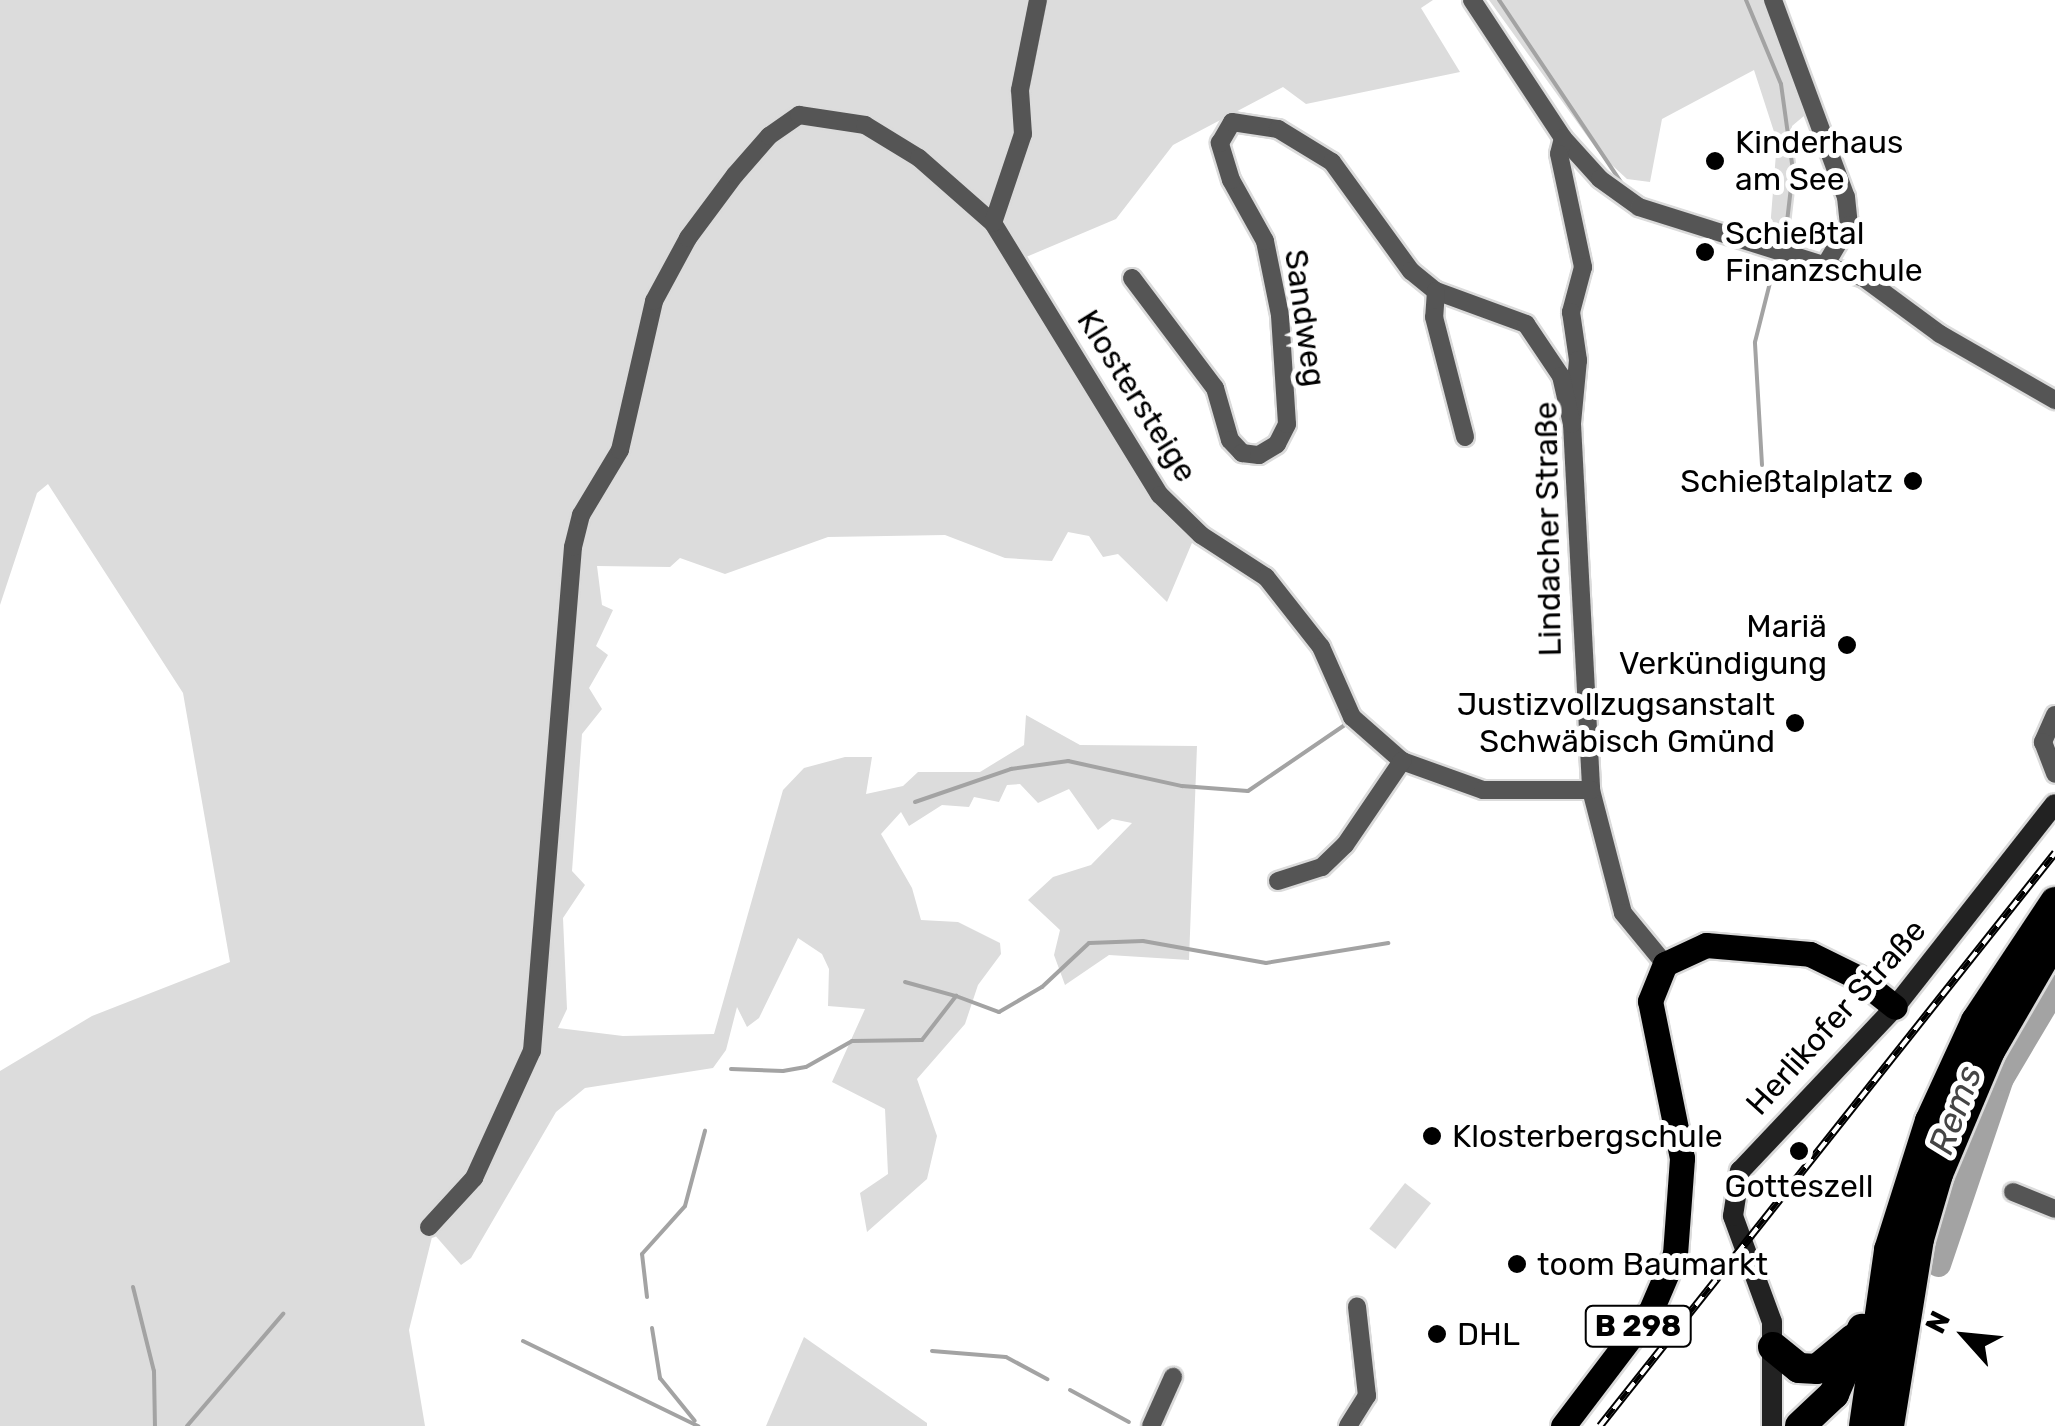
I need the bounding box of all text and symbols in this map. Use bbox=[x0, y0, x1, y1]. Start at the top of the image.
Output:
place label: Kinderhaus am See bbox=[1735, 124, 1903, 199]
marker: Kinderhaus am See bbox=[1704, 150, 1726, 172]
place label: Schießtal Finanzschule bbox=[1725, 215, 1923, 290]
marker: Schießtal Finanzschule bbox=[1694, 241, 1716, 263]
street label: Sandweg bbox=[1276, 247, 1334, 389]
street label: Klostersteige bbox=[1069, 303, 1205, 489]
street label: Lindacher Straße bbox=[1527, 401, 1569, 657]
place label: Schießtalplatz bbox=[1680, 462, 1893, 500]
marker: Schießtalplatz bbox=[1902, 470, 1924, 492]
place label: Mariä Verkündigung bbox=[1619, 608, 1827, 683]
marker: Mariä Verkündigung bbox=[1836, 634, 1858, 656]
place label: Justizvollzugsanstalt Schwäbisch Gmünd bbox=[1457, 686, 1775, 761]
marker: Justizvollzugsanstalt Schwäbisch Gmünd bbox=[1784, 712, 1806, 734]
street label: Herlikofer Straße bbox=[1738, 911, 1934, 1123]
water label: Rems bbox=[1920, 1060, 1990, 1160]
place label: Klosterbergschule bbox=[1452, 1117, 1723, 1155]
marker: Klosterbergschule bbox=[1421, 1125, 1443, 1147]
marker: Gotteszell bbox=[1788, 1140, 1810, 1162]
place label: Gotteszell bbox=[1725, 1167, 1873, 1205]
place label: toom Baumarkt bbox=[1537, 1245, 1768, 1283]
marker: toom Baumarkt bbox=[1506, 1253, 1528, 1275]
north arrow bbox=[1915, 1286, 2015, 1386]
road number: B 298 bbox=[1583, 1301, 1693, 1351]
text: N bbox=[1919, 1306, 1957, 1339]
place label: DHL bbox=[1457, 1315, 1520, 1353]
marker: DHL bbox=[1426, 1323, 1448, 1345]

